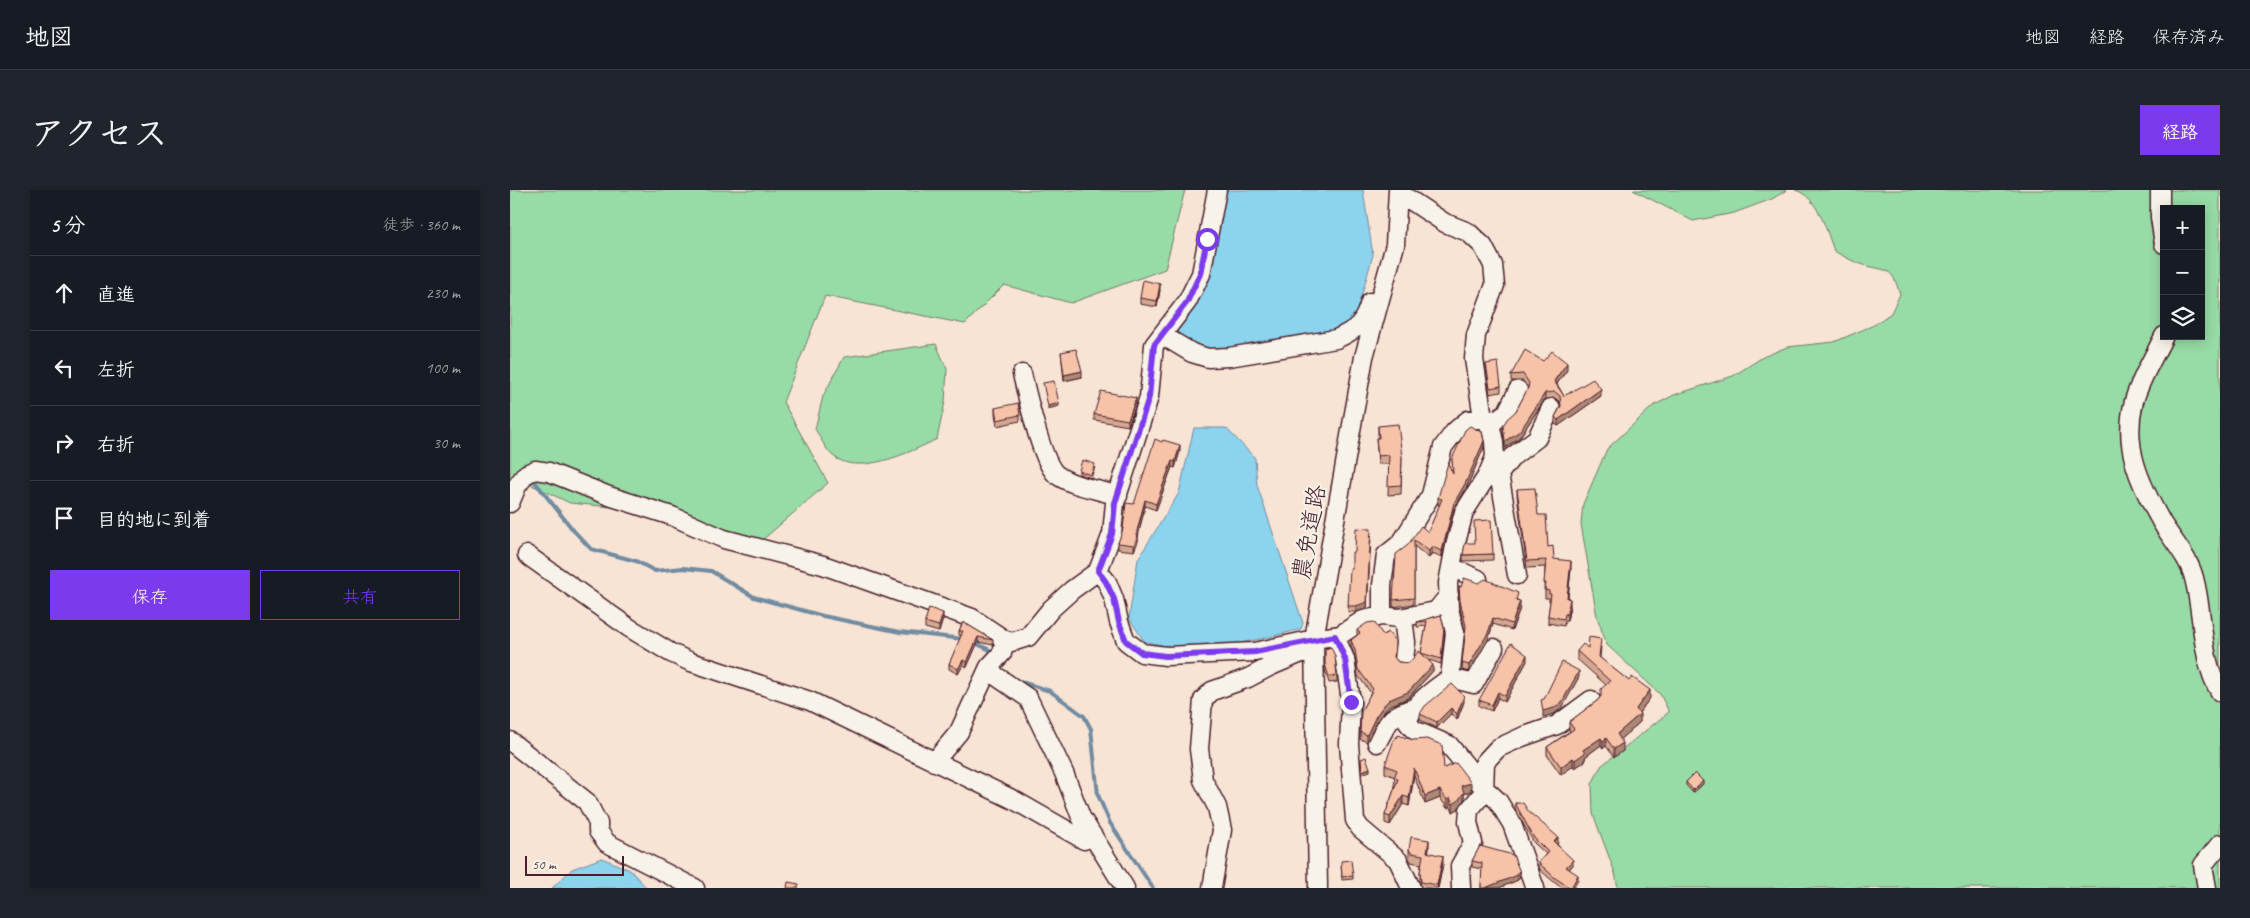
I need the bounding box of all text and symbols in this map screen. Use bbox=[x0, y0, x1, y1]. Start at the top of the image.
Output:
text: 地図 bbox=[25, 22, 73, 52]
text: 地図 bbox=[2025, 26, 2061, 48]
text: 経路 bbox=[2089, 26, 2125, 48]
text: 保存済み bbox=[2153, 26, 2225, 48]
button: 経路 bbox=[2140, 105, 2220, 155]
text: アクセス bbox=[30, 111, 168, 156]
map controls bbox=[2160, 205, 2205, 340]
button: + bbox=[2160, 205, 2205, 250]
text: 5 分 bbox=[50, 212, 85, 238]
text: 徒歩 · 360 m bbox=[383, 215, 460, 235]
route start bbox=[1196, 228, 1219, 251]
button: − bbox=[2160, 250, 2205, 295]
icon: ahead bbox=[50, 279, 78, 307]
text: 直進 bbox=[97, 283, 135, 307]
text: 230 m bbox=[426, 283, 460, 303]
button: layers bbox=[2160, 295, 2205, 340]
icon: left bbox=[50, 354, 78, 382]
text: 左折 bbox=[97, 358, 135, 382]
text: 100 m bbox=[426, 358, 460, 378]
icon: right bbox=[50, 429, 78, 457]
text: 右折 bbox=[97, 433, 135, 457]
text: 30 m bbox=[433, 433, 460, 453]
street label: 農免道路 bbox=[1286, 482, 1332, 582]
icon: arrive bbox=[50, 504, 78, 532]
text: 目的地に到着 bbox=[97, 508, 211, 532]
button: 保存 bbox=[50, 570, 250, 620]
button: 共有 bbox=[260, 570, 460, 620]
route end bbox=[1340, 691, 1363, 714]
scale bar bbox=[525, 853, 624, 876]
text: 50 m bbox=[532, 856, 556, 873]

